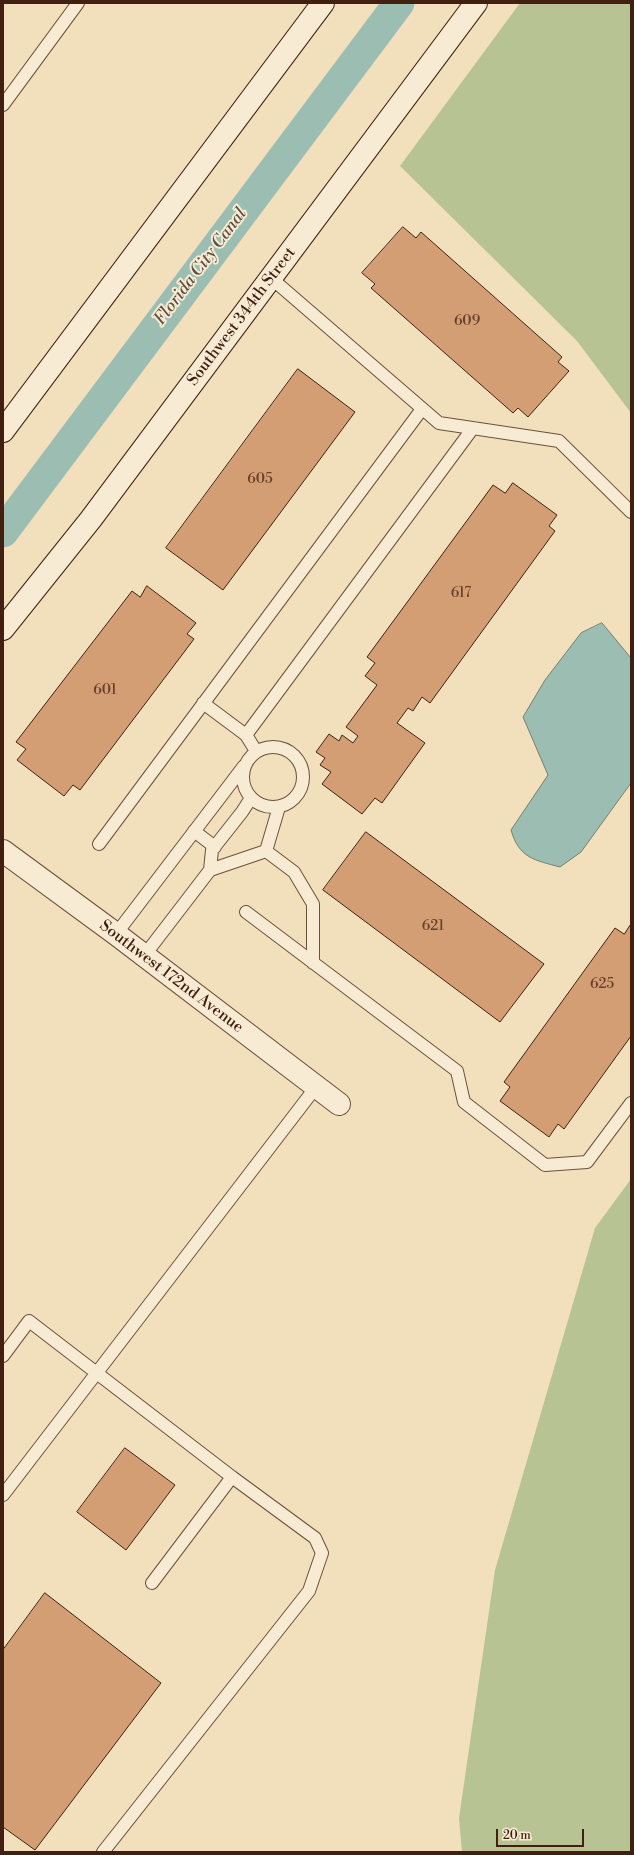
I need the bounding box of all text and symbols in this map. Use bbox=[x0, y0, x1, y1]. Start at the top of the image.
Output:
water label: Florida City Canal bbox=[150, 204, 252, 330]
street label: Southwest 344th Street bbox=[184, 244, 300, 390]
house number: 609 bbox=[454, 314, 480, 330]
house number: 605 bbox=[247, 472, 273, 488]
house number: 617 bbox=[451, 586, 471, 602]
house number: 601 bbox=[93, 683, 117, 699]
street label: Southwest 172nd Avenue bbox=[95, 917, 247, 1037]
house number: 621 bbox=[422, 919, 444, 935]
house number: 625 bbox=[590, 977, 614, 993]
scale bar bbox=[498, 1821, 586, 1847]
text: 20 m bbox=[503, 1828, 531, 1843]

